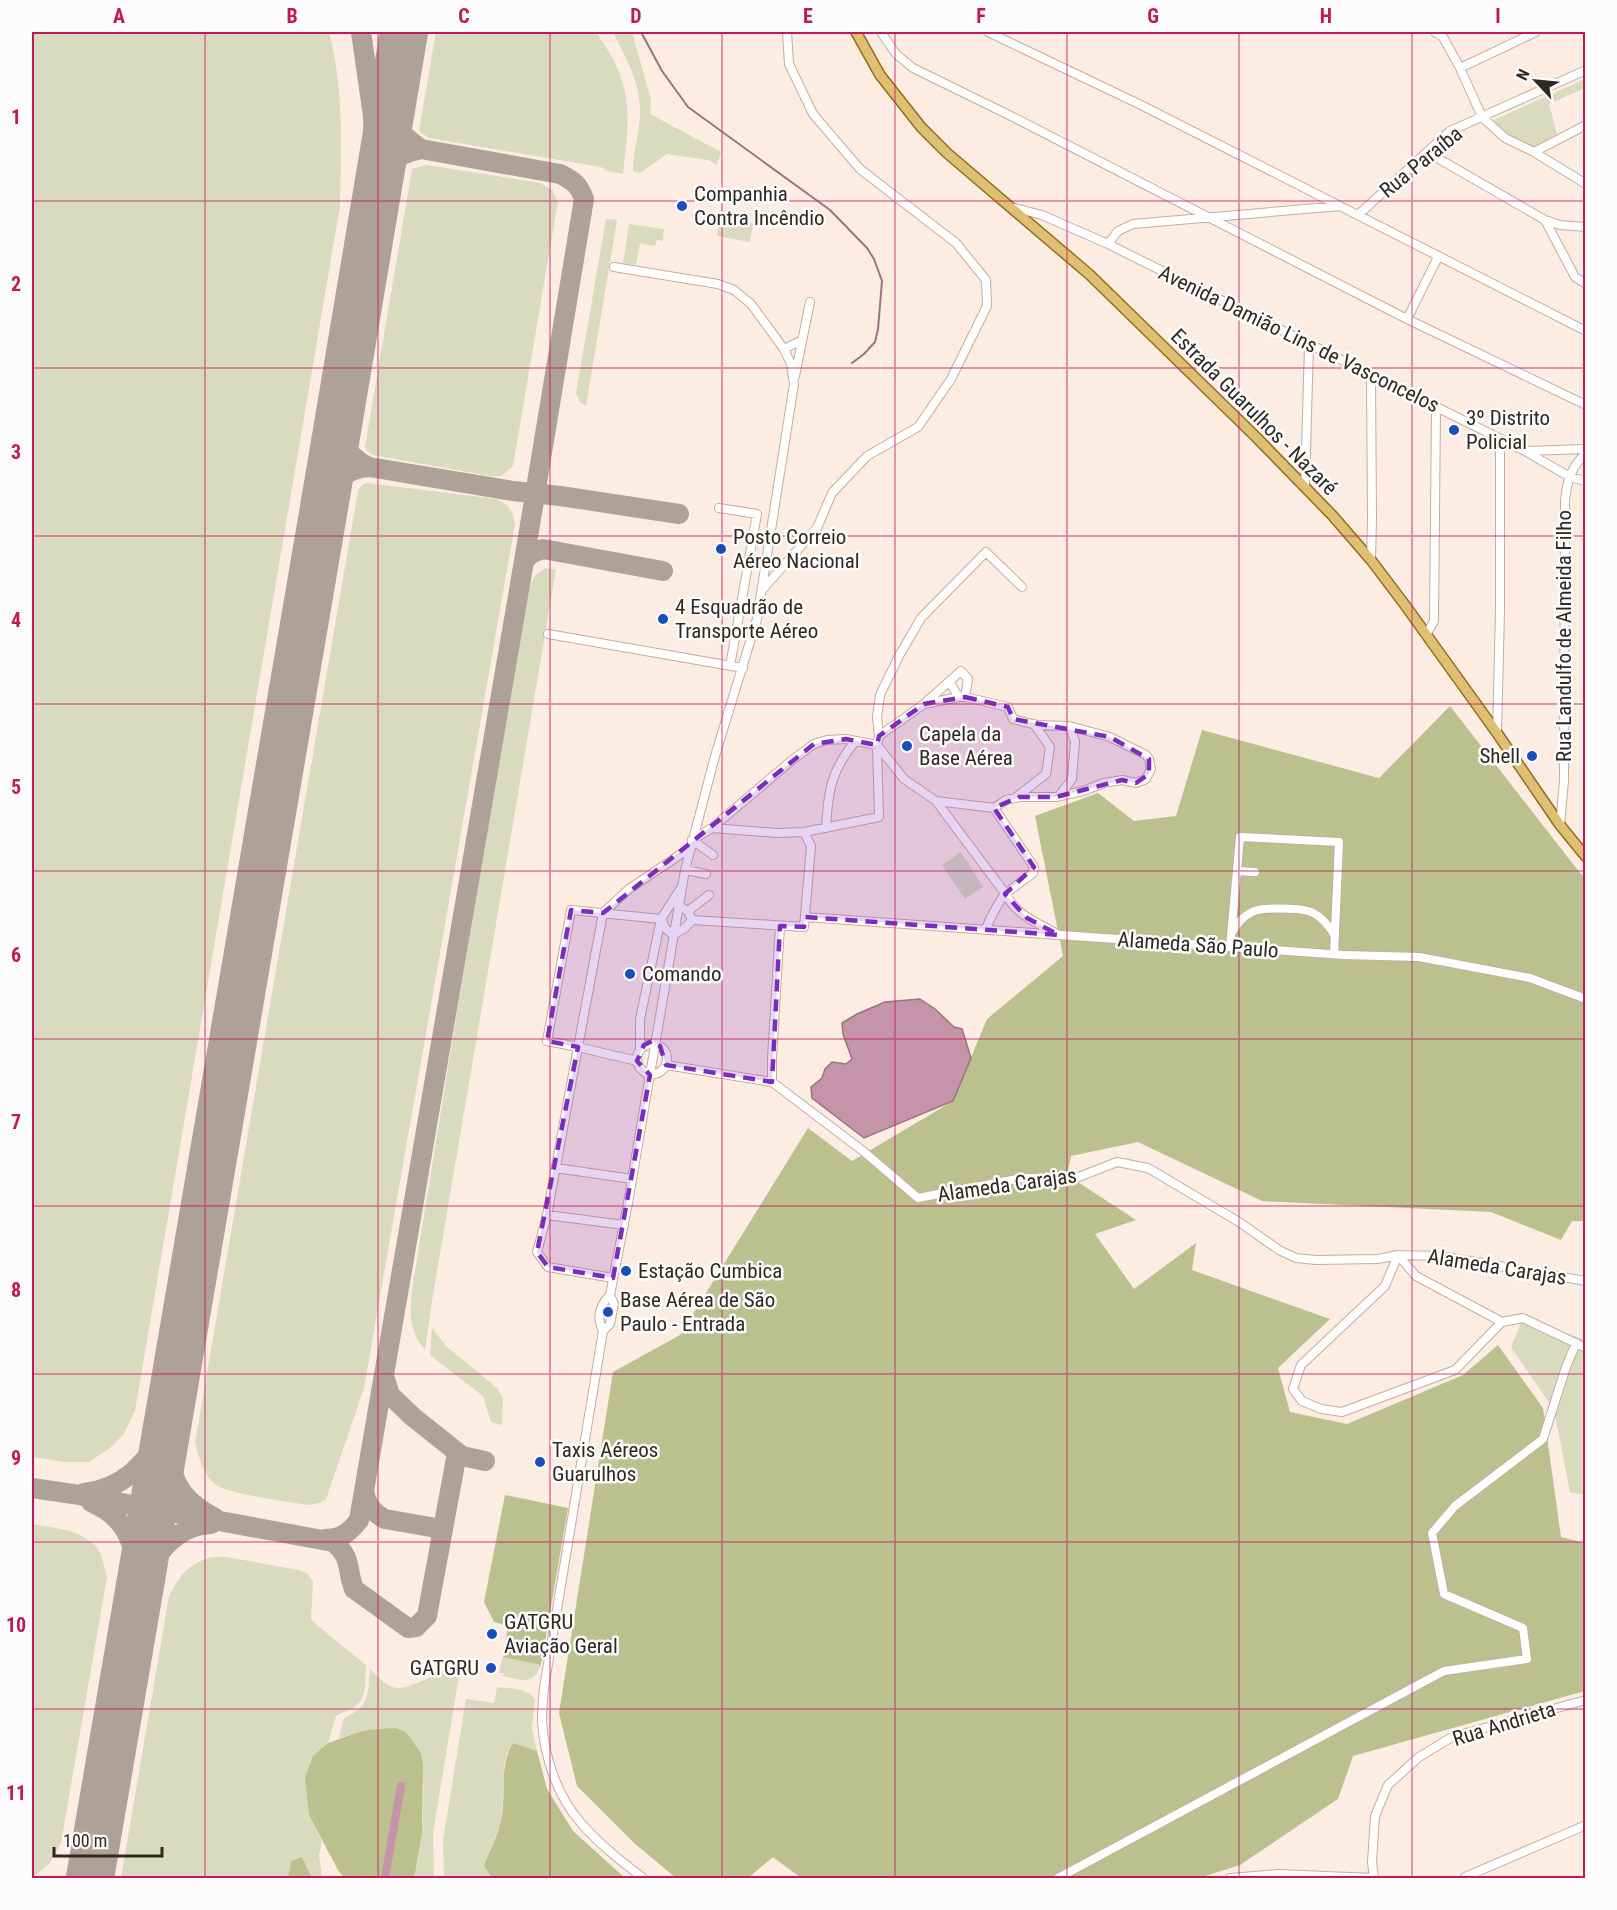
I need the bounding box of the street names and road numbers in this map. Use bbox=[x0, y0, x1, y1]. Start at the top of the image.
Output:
street label: Rua Paraíba bbox=[1375, 121, 1467, 203]
street label: Avenida Damião Lins de Vasconcelos bbox=[1155, 260, 1443, 418]
street label: Estrada Guarulhos - Nazaré bbox=[1166, 324, 1342, 500]
street label: Rua Landulfo de Almeida Filho bbox=[1552, 510, 1576, 762]
street label: Alameda São Paulo bbox=[1117, 927, 1279, 963]
street label: Alameda Carajas bbox=[936, 1163, 1078, 1207]
street label: Alameda Carajas bbox=[1426, 1244, 1568, 1290]
street label: Rua Andrieta bbox=[1450, 1697, 1558, 1751]

